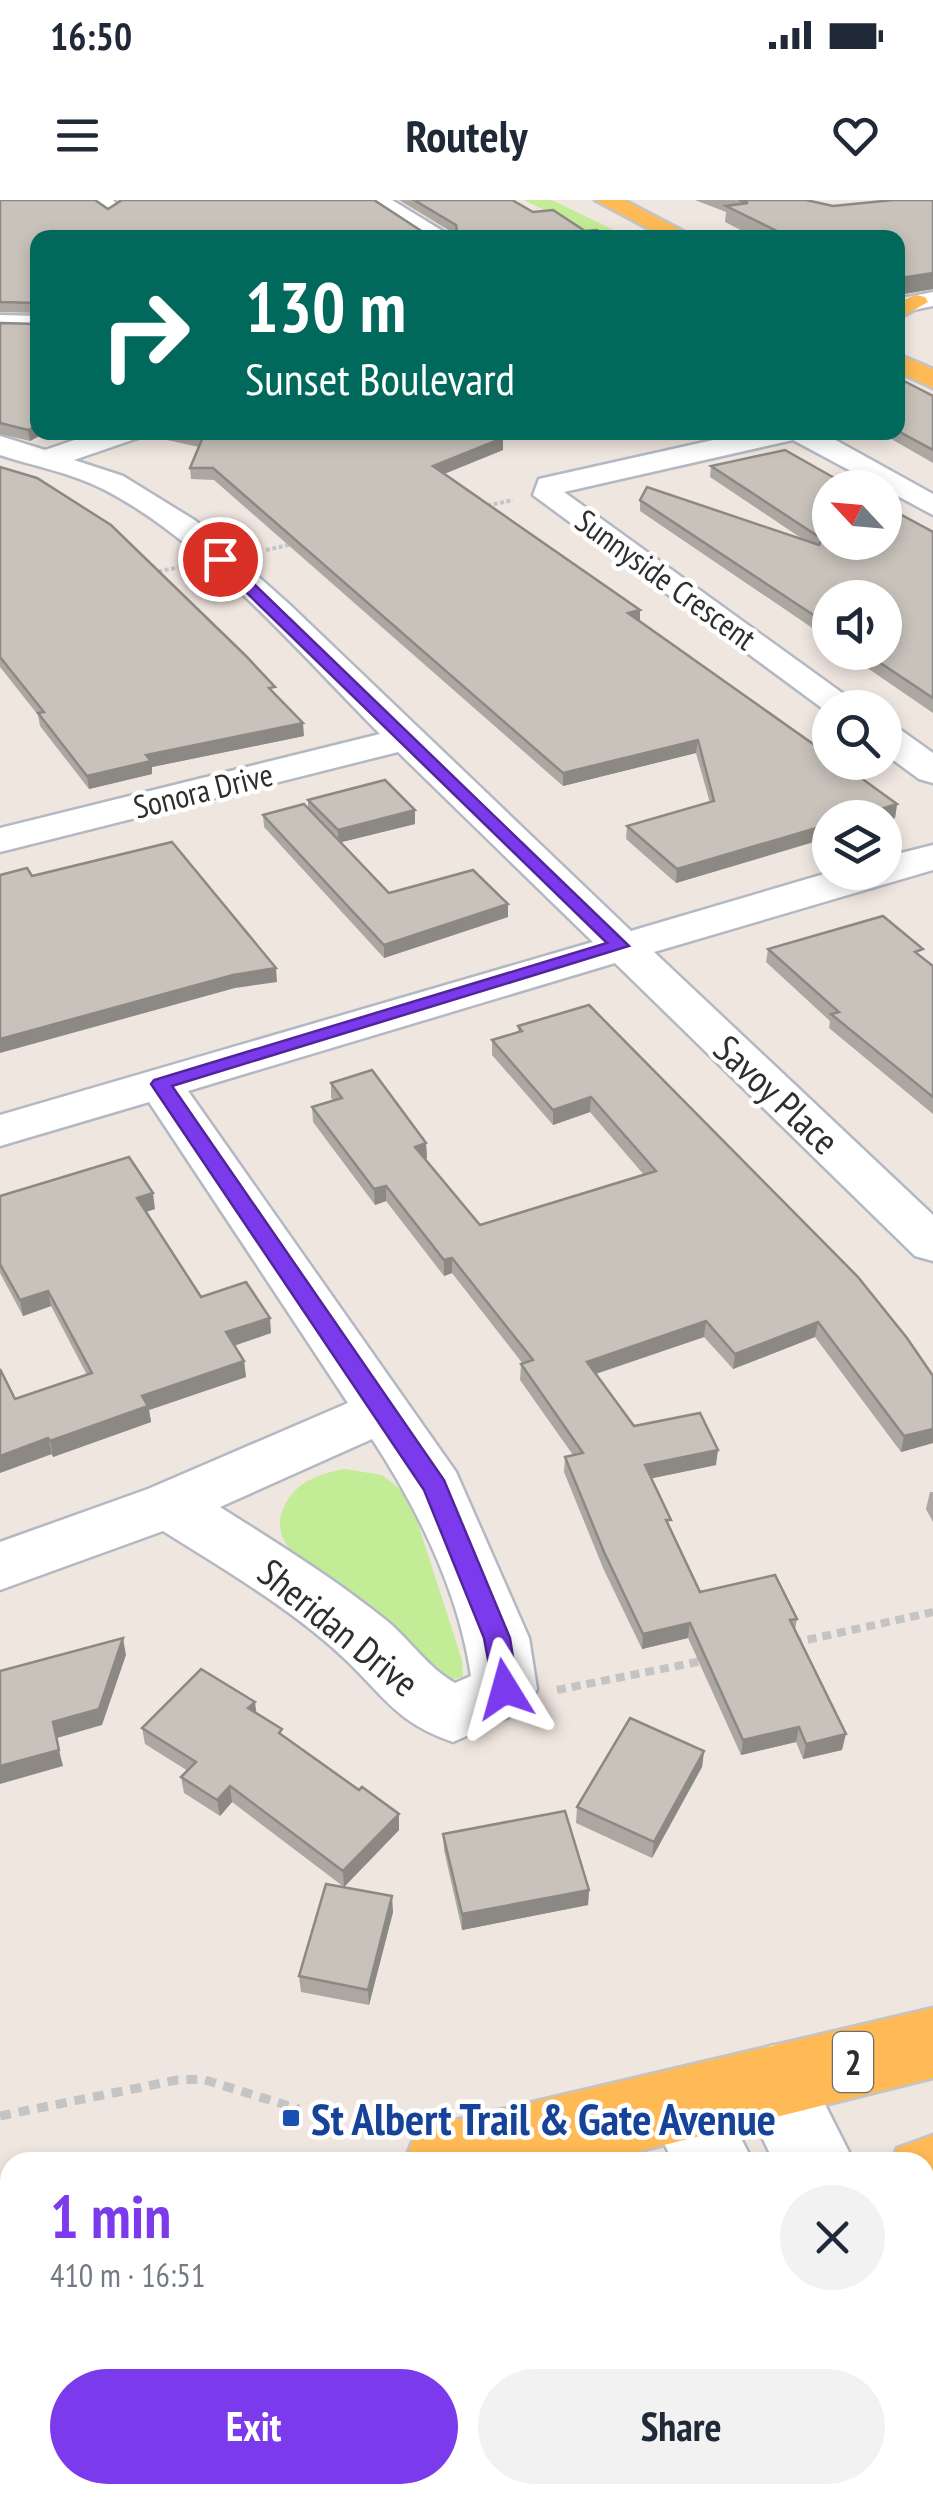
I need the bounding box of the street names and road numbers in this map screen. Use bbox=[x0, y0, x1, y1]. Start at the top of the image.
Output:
street label: Sunnyside Crescent bbox=[567, 499, 765, 659]
street label: Sonora Drive bbox=[129, 752, 277, 828]
street label: Savoy Place bbox=[704, 1024, 850, 1164]
street label: Sheridan Drive bbox=[249, 1547, 429, 1707]
road number: 2 bbox=[833, 2032, 873, 2092]

